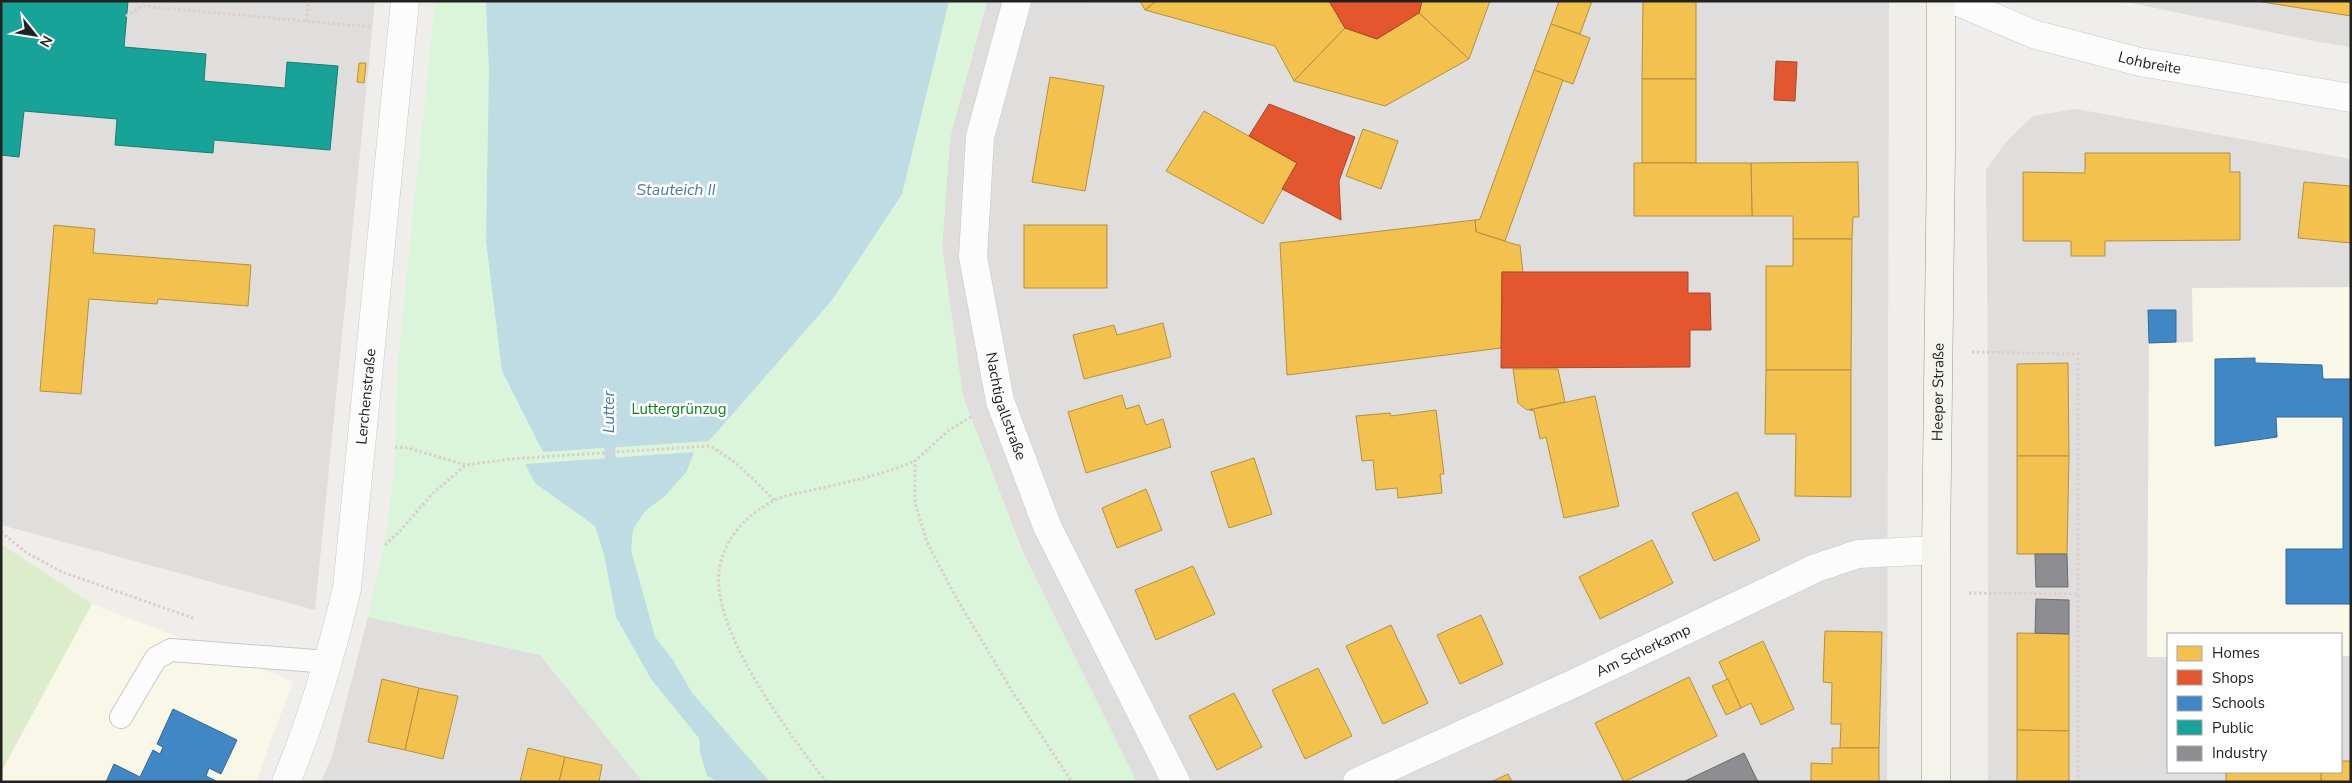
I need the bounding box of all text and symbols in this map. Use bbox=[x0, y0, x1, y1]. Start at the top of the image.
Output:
north arrow bbox=[10, 10, 60, 60]
text: N bbox=[35, 32, 57, 51]
street label: Lohbreite bbox=[2116, 47, 2183, 79]
water label: Stauteich II bbox=[636, 179, 716, 201]
street label: Heeper Straße bbox=[1927, 343, 1949, 441]
street label: Lerchenstraße bbox=[351, 348, 381, 445]
street label: Nachtigallstraße bbox=[981, 350, 1031, 463]
water label: Lutter bbox=[598, 389, 620, 433]
park label: Luttergrünzug bbox=[631, 399, 727, 419]
street label: Am Scherkamp bbox=[1593, 619, 1694, 682]
legend bbox=[2167, 633, 2342, 773]
text: Homes bbox=[2212, 643, 2260, 663]
text: Shops bbox=[2212, 668, 2254, 688]
text: Schools bbox=[2212, 693, 2265, 713]
text: Public bbox=[2212, 718, 2253, 738]
text: Industry bbox=[2212, 743, 2268, 763]

